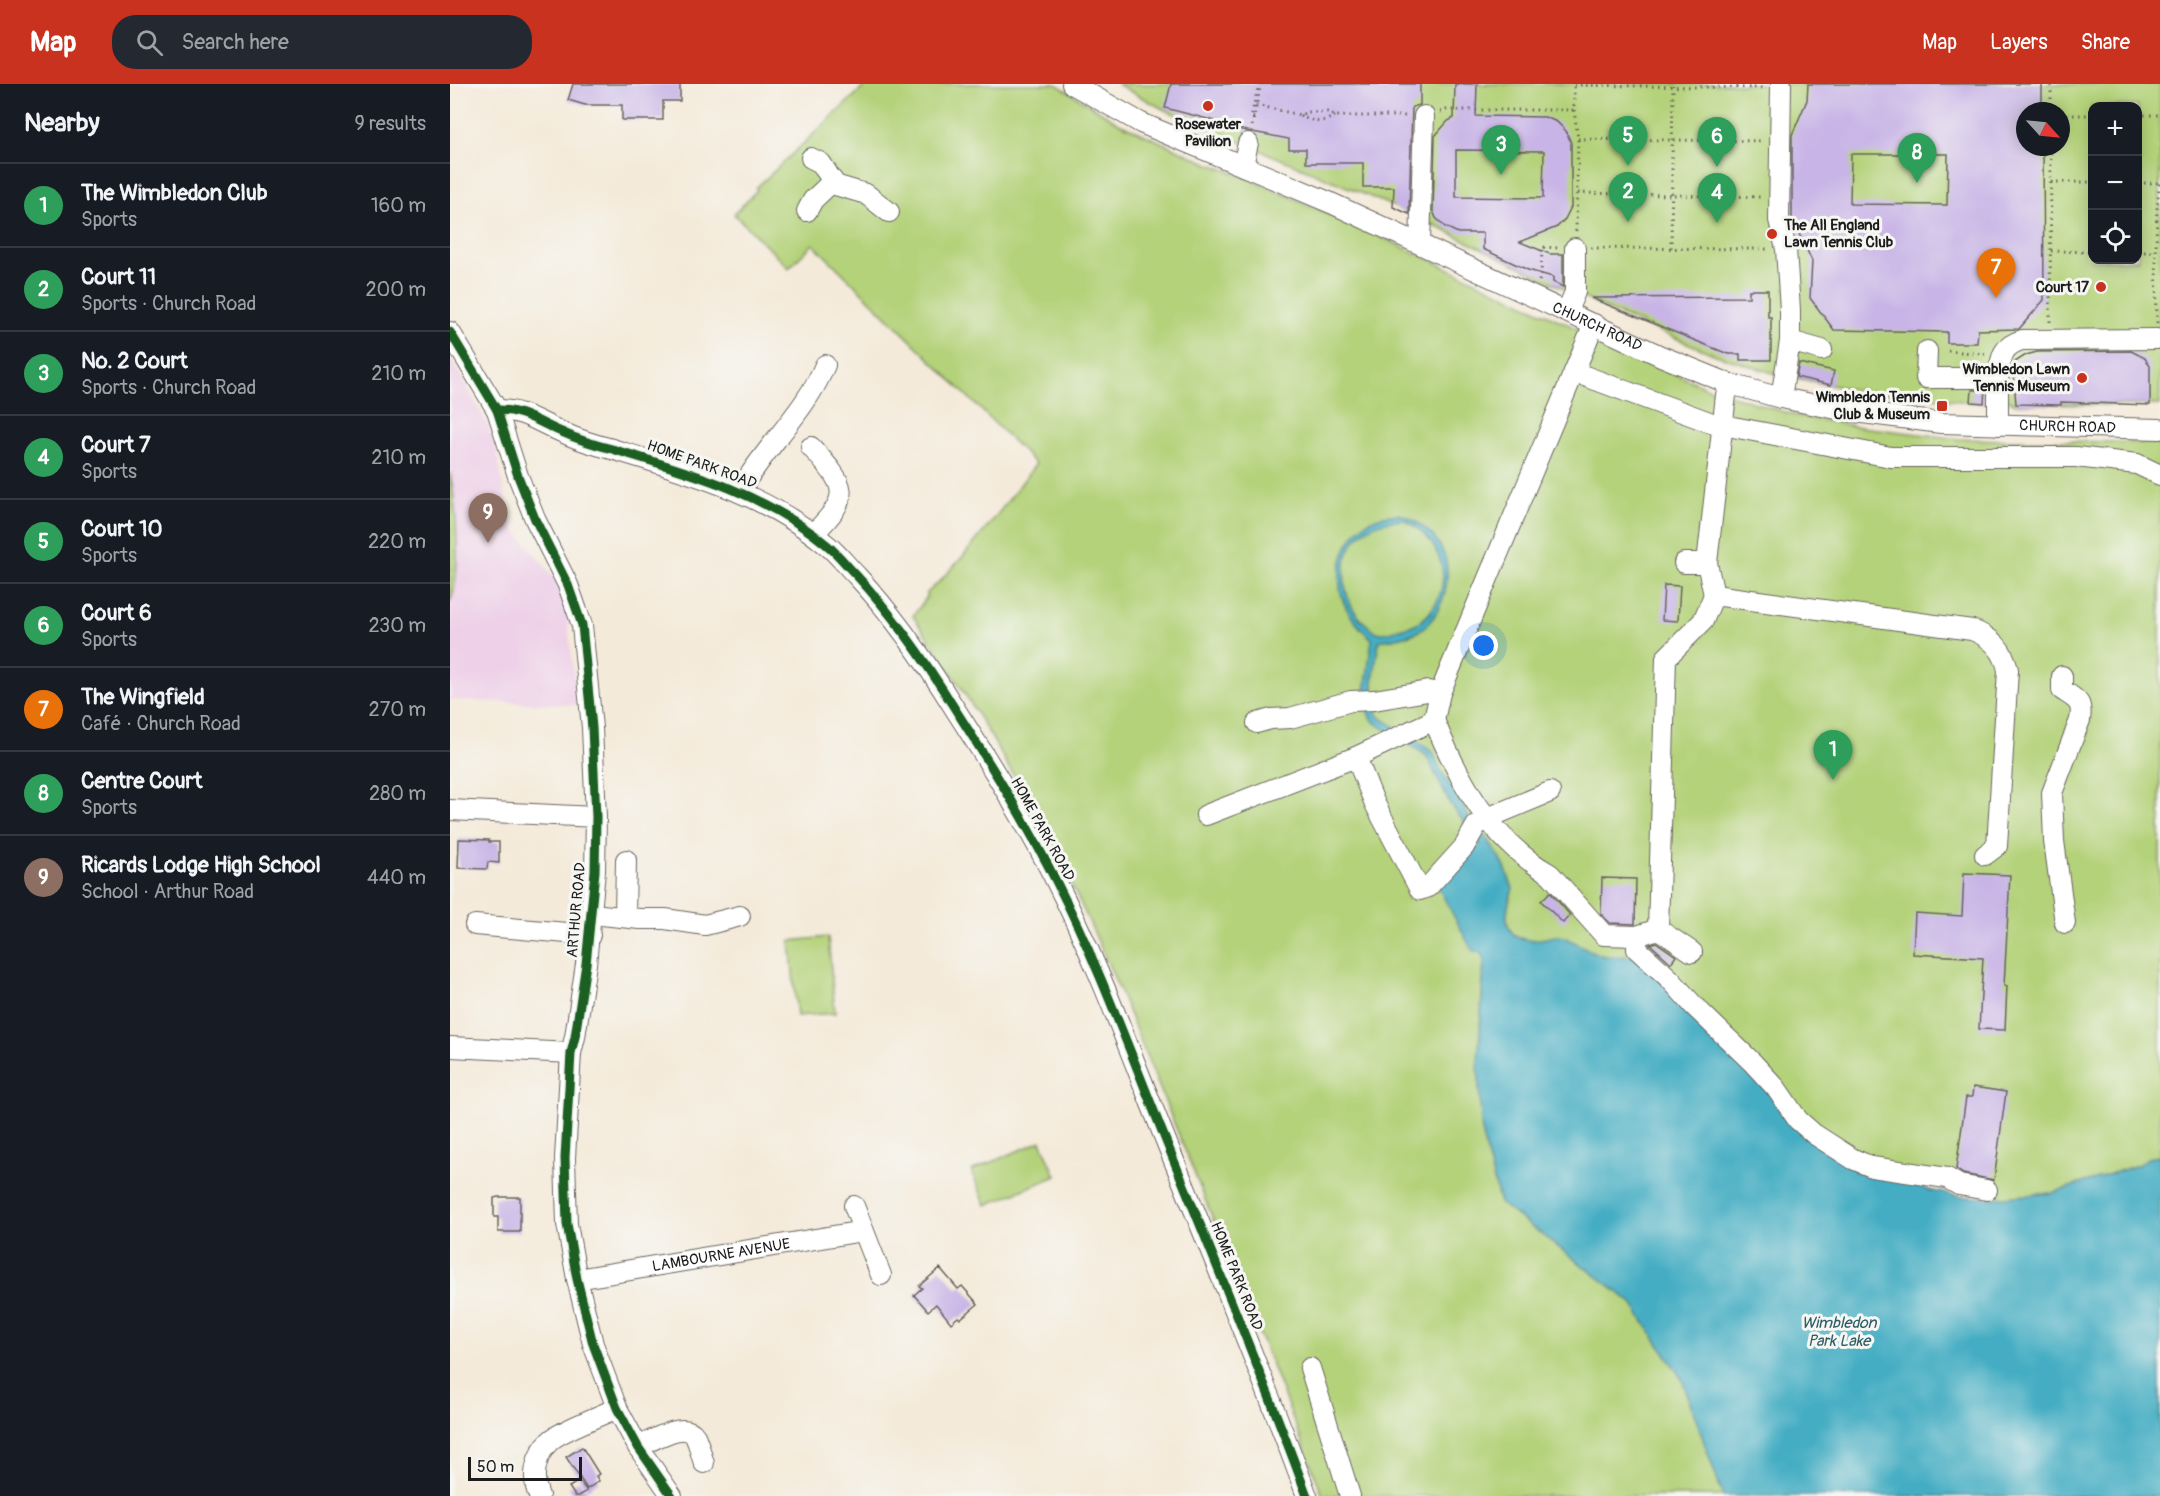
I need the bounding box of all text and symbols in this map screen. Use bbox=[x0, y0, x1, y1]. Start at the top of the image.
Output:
search box bbox=[112, 15, 532, 69]
text: Map bbox=[30, 25, 76, 60]
icon: search bbox=[133, 26, 166, 59]
text: Search here bbox=[181, 28, 289, 56]
text: Map bbox=[1922, 29, 1957, 56]
text: Layers bbox=[1990, 29, 2048, 56]
text: Share bbox=[2081, 29, 2130, 56]
marker: Rosewater Pavilion bbox=[1201, 99, 1215, 113]
north arrow bbox=[2016, 102, 2070, 156]
map controls bbox=[2088, 102, 2142, 264]
button: + bbox=[2088, 102, 2142, 156]
text: Nearby bbox=[24, 107, 100, 139]
text: 9 results bbox=[354, 111, 426, 136]
place label: Rosewater Pavilion bbox=[1175, 115, 1242, 151]
pin: 5 bbox=[1608, 116, 1648, 166]
pin: 6 bbox=[1698, 118, 1736, 167]
pin: 3 bbox=[1482, 126, 1520, 175]
pin: 8 bbox=[1898, 134, 1936, 183]
button: − bbox=[2088, 156, 2142, 210]
pin: 2 bbox=[1608, 172, 1648, 222]
pin: 4 bbox=[1698, 174, 1736, 223]
text: The Wimbledon Club bbox=[81, 179, 268, 207]
text: 1 bbox=[40, 193, 47, 218]
text: 160 m bbox=[371, 193, 426, 218]
text: Sports bbox=[81, 207, 137, 232]
button: locate bbox=[2088, 210, 2142, 264]
place label: The All England Lawn Tennis Club bbox=[1783, 216, 1893, 252]
marker: The All England Lawn Tennis Club bbox=[1765, 227, 1779, 241]
pin: 7 bbox=[1976, 248, 2016, 298]
text: Court 11 bbox=[81, 263, 156, 291]
text: 2 bbox=[38, 277, 49, 302]
text: 200 m bbox=[365, 277, 426, 302]
place label: Court 17 bbox=[2036, 278, 2089, 297]
marker: Court 17 bbox=[2094, 280, 2108, 294]
text: Sports · Church Road bbox=[81, 291, 256, 316]
street label: CHURCH ROAD bbox=[1549, 298, 1645, 356]
text: No. 2 Court bbox=[81, 347, 188, 375]
place label: Wimbledon Lawn Tennis Museum bbox=[1962, 360, 2070, 396]
text: 3 bbox=[38, 361, 49, 386]
text: 210 m bbox=[371, 361, 426, 386]
marker: Wimbledon Lawn Tennis Museum bbox=[2075, 371, 2089, 385]
text: Sports · Church Road bbox=[81, 375, 256, 400]
place label: Wimbledon Tennis Club & Museum bbox=[1816, 388, 1930, 424]
marker: Wimbledon Tennis Club & Museum bbox=[1935, 399, 1949, 413]
street label: CHURCH ROAD bbox=[2019, 416, 2116, 438]
text: Court 7 bbox=[81, 431, 151, 459]
street label: HOME PARK ROAD bbox=[644, 436, 759, 493]
text: 4 bbox=[38, 445, 49, 470]
text: 210 m bbox=[371, 445, 426, 470]
text: Sports bbox=[81, 459, 137, 484]
pin: 9 bbox=[468, 494, 507, 543]
text: Court 10 bbox=[81, 515, 163, 543]
text: 5 bbox=[38, 529, 49, 554]
text: 220 m bbox=[368, 529, 426, 554]
text: Sports bbox=[81, 543, 137, 568]
text: Court 6 bbox=[81, 599, 152, 627]
text: 6 bbox=[38, 613, 49, 638]
text: 230 m bbox=[369, 613, 426, 638]
text: Sports bbox=[81, 627, 137, 652]
your location bbox=[1469, 631, 1498, 660]
text: The Wingfield bbox=[81, 683, 205, 711]
text: 7 bbox=[38, 697, 49, 722]
text: 270 m bbox=[368, 697, 426, 722]
text: Café · Church Road bbox=[81, 711, 241, 736]
pin: 1 bbox=[1814, 730, 1852, 780]
text: Centre Court bbox=[81, 767, 202, 795]
street label: HOME PARK ROAD bbox=[1006, 774, 1079, 884]
text: 8 bbox=[38, 781, 49, 806]
text: 280 m bbox=[369, 781, 426, 806]
text: Sports bbox=[81, 795, 137, 820]
text: Ricards Lodge High School bbox=[81, 851, 321, 879]
street label: ARTHUR ROAD bbox=[563, 862, 590, 958]
text: 9 bbox=[38, 865, 49, 890]
text: 440 m bbox=[367, 865, 426, 890]
text: School · Arthur Road bbox=[81, 879, 254, 904]
street label: HOME PARK ROAD bbox=[1206, 1219, 1267, 1333]
street label: LAMBOURNE AVENUE bbox=[651, 1234, 792, 1276]
water label: Wimbledon Park Lake bbox=[1802, 1313, 1877, 1351]
scale bar bbox=[468, 1454, 582, 1482]
text: 50 m bbox=[477, 1457, 514, 1477]

